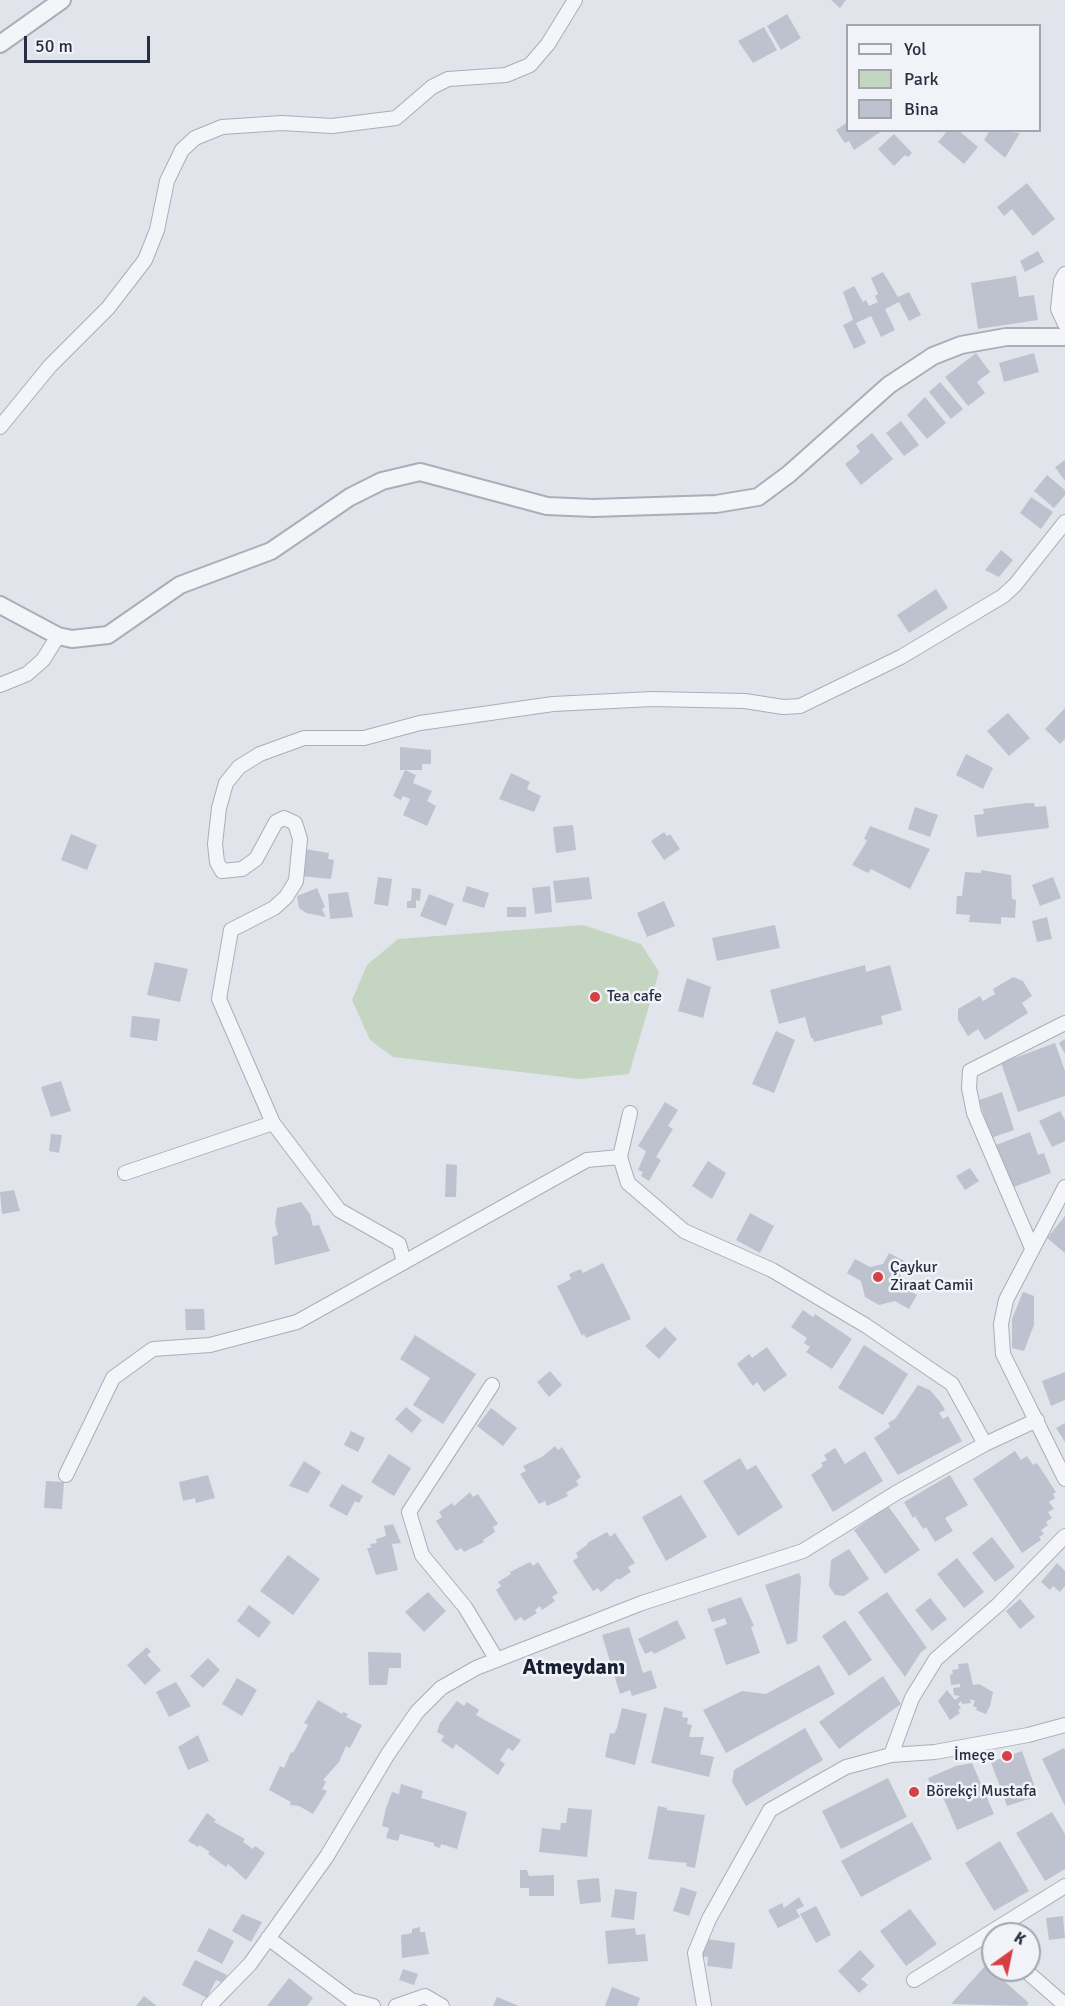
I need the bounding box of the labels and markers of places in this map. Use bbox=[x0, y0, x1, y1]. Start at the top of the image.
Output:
place label: Tea cafe bbox=[607, 987, 662, 1007]
marker: Tea cafe bbox=[588, 990, 602, 1004]
place label: Çaykur Ziraat Camii bbox=[890, 1258, 973, 1296]
marker: Çaykur Ziraat Camii bbox=[871, 1270, 885, 1284]
place label: İmeçe bbox=[954, 1746, 995, 1766]
marker: İmeçe bbox=[1000, 1749, 1014, 1763]
place label: Börekçi Mustafa bbox=[926, 1782, 1037, 1802]
marker: Börekçi Mustafa bbox=[907, 1785, 921, 1799]

